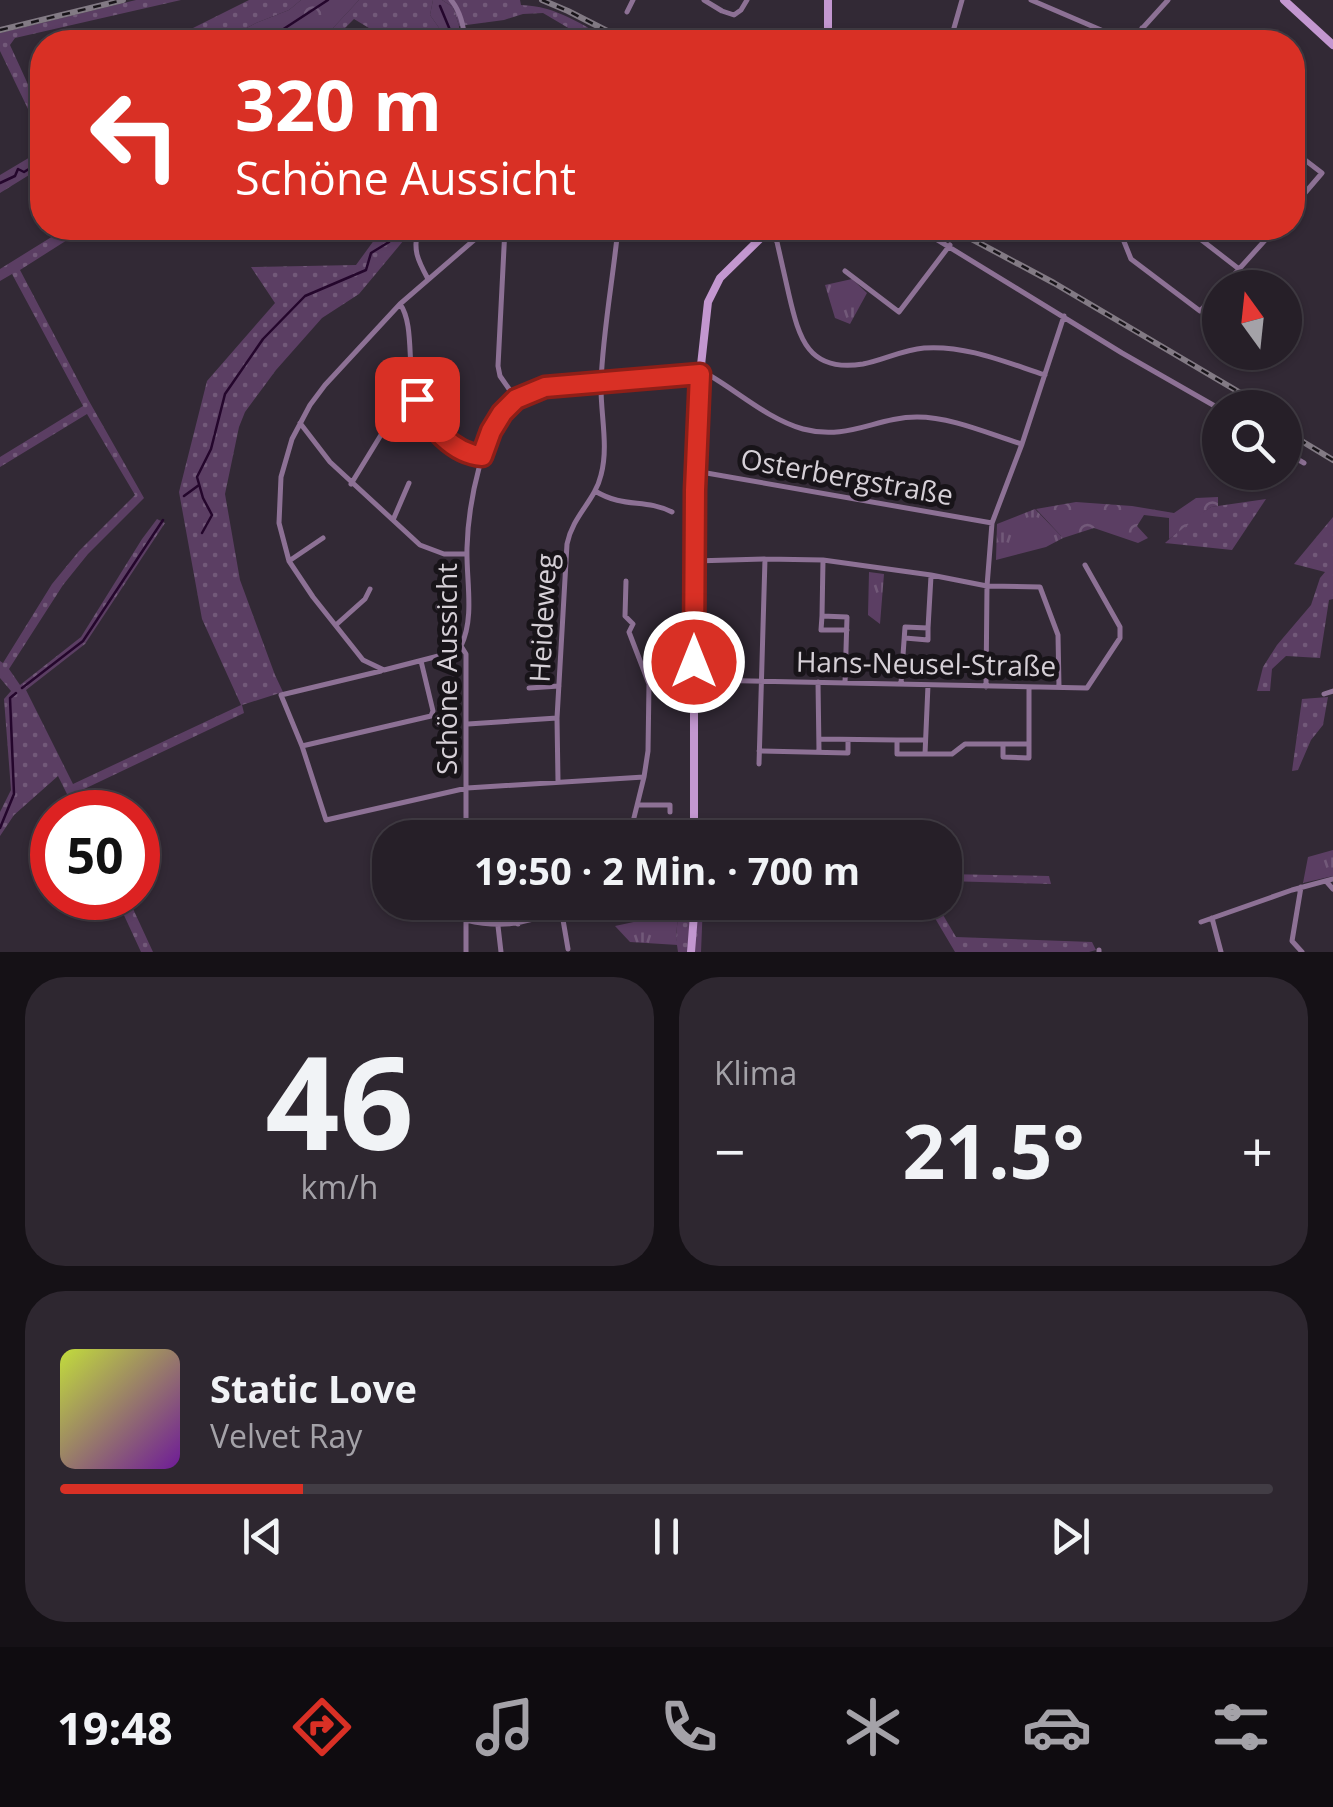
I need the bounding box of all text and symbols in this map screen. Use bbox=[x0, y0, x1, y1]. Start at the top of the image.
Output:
text: 320 m bbox=[235, 56, 442, 152]
icon: left bbox=[70, 70, 200, 200]
text: Schöne Aussicht bbox=[235, 147, 576, 208]
north arrow bbox=[1202, 270, 1302, 370]
map controls bbox=[1202, 270, 1302, 490]
pin bbox=[375, 357, 460, 442]
icon: arrive bbox=[390, 372, 445, 427]
button: search bbox=[1202, 390, 1302, 490]
street label: Osterbergstraße bbox=[738, 439, 956, 513]
street label: Heideweg bbox=[520, 553, 564, 683]
street label: Schöne Aussicht bbox=[427, 563, 465, 775]
position arrow bbox=[642, 610, 746, 714]
street label: Hans-Neusel-Straße bbox=[796, 642, 1057, 684]
speed limit sign: 50 bbox=[30, 790, 160, 920]
text: 19:50 · 2 Min. · 700 m bbox=[474, 844, 860, 896]
text: 46 bbox=[265, 1011, 414, 1188]
text: Klima bbox=[714, 1051, 797, 1094]
text: 21.5° bbox=[902, 1099, 1085, 1201]
text: − bbox=[714, 1113, 745, 1188]
text: + bbox=[1242, 1113, 1273, 1188]
text: km/h bbox=[301, 1165, 378, 1208]
text: Static Love bbox=[210, 1362, 417, 1414]
text: Velvet Ray bbox=[210, 1414, 362, 1457]
icon: previous bbox=[235, 1509, 290, 1564]
icon: pause bbox=[639, 1509, 694, 1564]
icon: next bbox=[1043, 1509, 1098, 1564]
icon: directions bbox=[287, 1692, 357, 1762]
icon: music bbox=[470, 1692, 540, 1762]
icon: phone bbox=[654, 1692, 724, 1762]
icon: climate bbox=[838, 1692, 908, 1762]
icon: car bbox=[1022, 1692, 1092, 1762]
icon: filters bbox=[1206, 1692, 1276, 1762]
text: 19:48 bbox=[57, 1697, 173, 1758]

